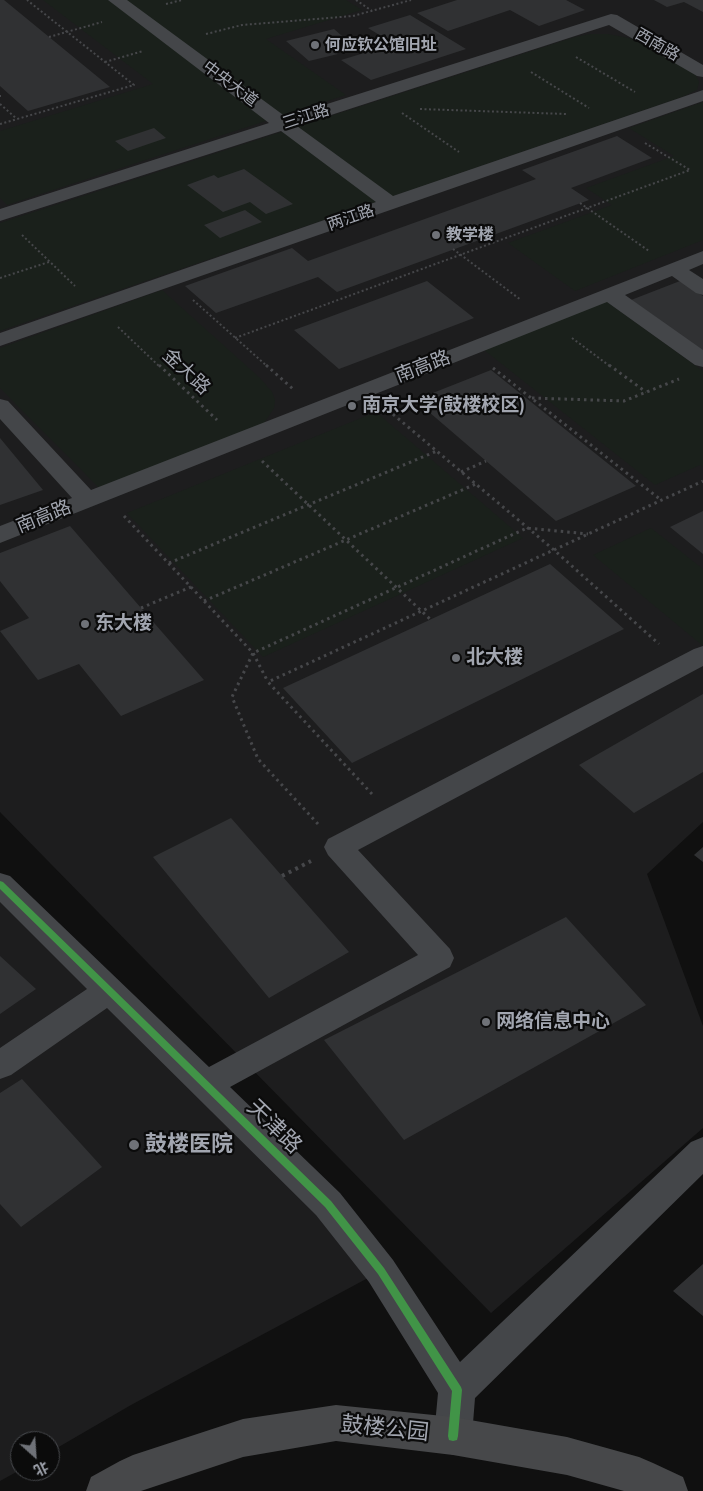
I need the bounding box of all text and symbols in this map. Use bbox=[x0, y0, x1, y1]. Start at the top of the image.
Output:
street label: 西南路 bbox=[631, 25, 683, 65]
place label: 何应钦公馆旧址 bbox=[325, 35, 437, 55]
marker: 何应钦公馆旧址 bbox=[309, 39, 321, 51]
street label: 中央大道 bbox=[199, 57, 261, 111]
street label: 三江路 bbox=[280, 100, 332, 134]
street label: 两江路 bbox=[325, 201, 377, 235]
place label: 教学楼 bbox=[446, 225, 494, 245]
marker: 教学楼 bbox=[430, 229, 442, 241]
street label: 金大路 bbox=[157, 344, 215, 400]
street label: 南高路 bbox=[392, 346, 454, 388]
place label: 南京大学(鼓楼校区) bbox=[362, 395, 525, 417]
marker: 南京大学(鼓楼校区) bbox=[346, 400, 358, 412]
street label: 南高路 bbox=[13, 496, 75, 538]
place label: 东大楼 bbox=[95, 613, 152, 635]
marker: 东大楼 bbox=[79, 618, 91, 630]
place label: 北大楼 bbox=[466, 647, 523, 669]
marker: 北大楼 bbox=[450, 652, 462, 664]
place label: 网络信息中心 bbox=[496, 1011, 610, 1033]
marker: 网络信息中心 bbox=[480, 1016, 492, 1028]
street label: 天津路 bbox=[241, 1095, 307, 1159]
place label: 鼓楼医院 bbox=[145, 1132, 233, 1158]
marker: 鼓楼医院 bbox=[127, 1138, 141, 1152]
street label: 鼓楼公园 bbox=[340, 1411, 430, 1447]
north arrow bbox=[10, 1431, 60, 1481]
text: 北 bbox=[31, 1457, 51, 1480]

